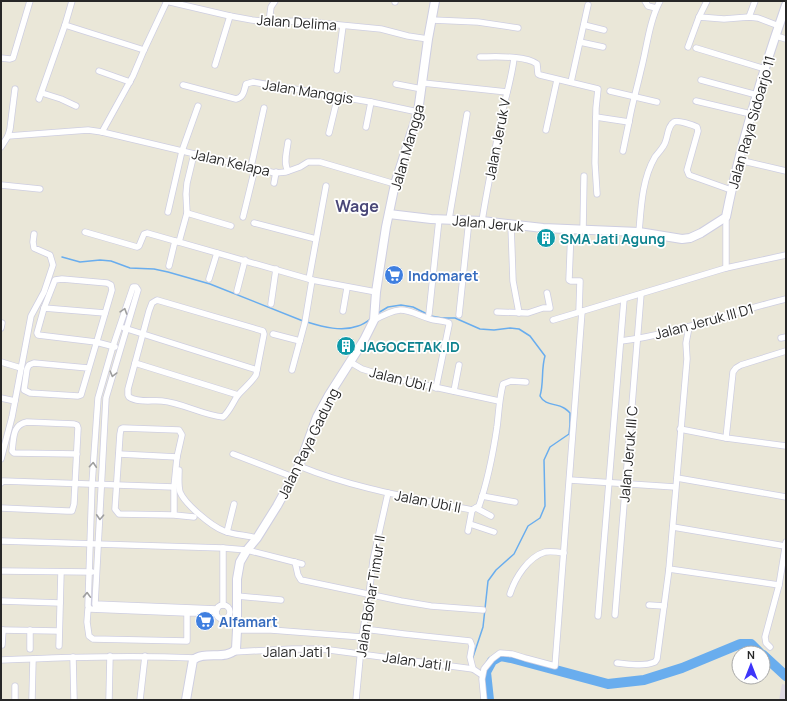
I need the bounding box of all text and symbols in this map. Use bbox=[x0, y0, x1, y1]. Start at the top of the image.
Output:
street label: Jalan Delima bbox=[256, 10, 338, 34]
street label: Jalan Raya Sidoarjo 11 bbox=[723, 53, 779, 191]
street label: Jalan Manggis bbox=[261, 74, 355, 108]
street label: Jalan Jeruk V bbox=[480, 96, 514, 181]
street label: Jalan Mangga bbox=[386, 102, 428, 192]
street label: Jalan Kelapa bbox=[190, 144, 272, 180]
district label: Wage bbox=[335, 195, 379, 217]
street label: Jalan Jeruk bbox=[452, 210, 525, 236]
building icon: SMA Jati Agung bbox=[535, 227, 557, 249]
place label: SMA Jati Agung bbox=[560, 229, 665, 248]
supermarket icon: Indomaret bbox=[383, 264, 405, 286]
place label: Indomaret bbox=[408, 266, 478, 285]
street label: Jalan Jeruk III D1 bbox=[652, 299, 756, 343]
one-way arrow bbox=[120, 308, 128, 315]
building icon: JAGOCETAK.ID bbox=[335, 335, 357, 357]
place label: JAGOCETAK.ID bbox=[360, 337, 460, 356]
street label: Jalan Ubi I bbox=[368, 362, 434, 396]
one-way arrow bbox=[109, 370, 118, 377]
street label: Jalan Raya Gadung bbox=[273, 384, 343, 502]
street label: Jalan Jeruk III C bbox=[614, 405, 642, 503]
one-way arrow bbox=[89, 462, 98, 468]
street label: Jalan Ubi II bbox=[393, 485, 463, 517]
one-way arrow bbox=[95, 514, 104, 520]
street label: Jalan Bohar Timur II bbox=[351, 534, 389, 658]
one-way arrow bbox=[83, 592, 92, 598]
supermarket icon: Alfamart bbox=[194, 610, 216, 632]
place label: Alfamart bbox=[219, 612, 278, 631]
street label: Jalan Jati 1 bbox=[263, 642, 331, 661]
north arrow bbox=[731, 645, 771, 685]
street label: Jalan Jati II bbox=[382, 647, 452, 675]
text: N bbox=[747, 647, 755, 662]

